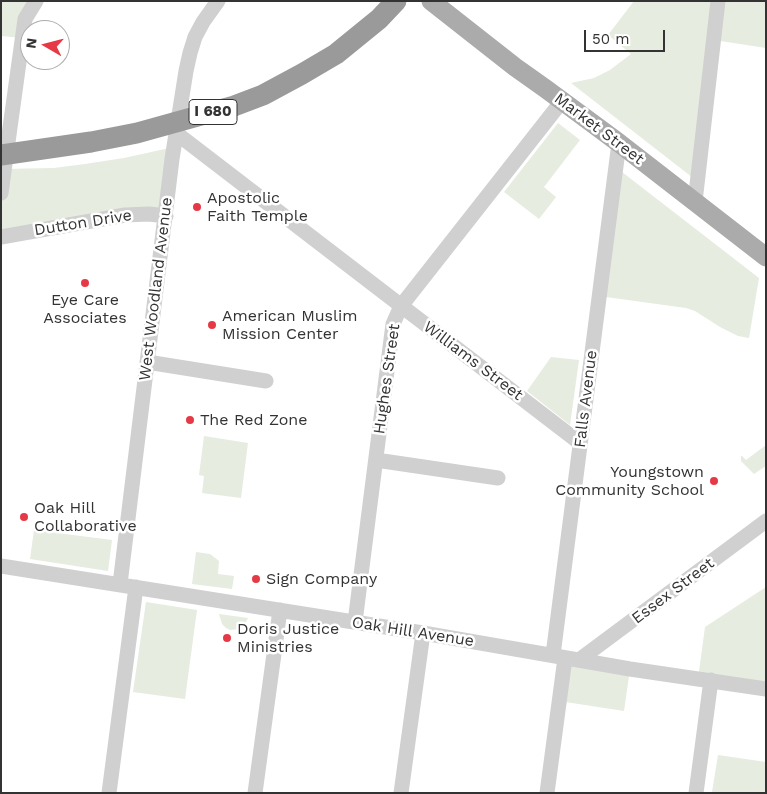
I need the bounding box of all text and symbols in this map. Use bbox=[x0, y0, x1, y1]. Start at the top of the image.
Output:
north arrow bbox=[20, 20, 70, 70]
scale bar bbox=[587, 20, 668, 52]
text: 50 m bbox=[592, 30, 629, 48]
text: N bbox=[22, 37, 40, 49]
street label: Market Street bbox=[550, 89, 648, 169]
road number: I 680 bbox=[189, 100, 237, 124]
place label: Apostolic Faith Temple bbox=[207, 188, 308, 226]
street label: West Woodland Avenue bbox=[135, 196, 177, 382]
marker: Apostolic Faith Temple bbox=[191, 201, 203, 213]
street label: Dutton Drive bbox=[33, 206, 133, 240]
marker: Eye Care Associates bbox=[79, 277, 91, 289]
place label: Eye Care Associates bbox=[43, 290, 127, 328]
place label: American Muslim Mission Center bbox=[222, 306, 357, 344]
street label: Williams Street bbox=[419, 317, 527, 405]
marker: American Muslim Mission Center bbox=[206, 319, 218, 331]
street label: Hughes Street bbox=[370, 323, 404, 435]
street label: Falls Avenue bbox=[570, 349, 602, 449]
place label: The Red Zone bbox=[200, 410, 307, 430]
marker: The Red Zone bbox=[184, 414, 196, 426]
place label: Youngstown Community School bbox=[555, 462, 704, 500]
marker: Youngstown Community School bbox=[708, 475, 720, 487]
place label: Oak Hill Collaborative bbox=[34, 498, 137, 536]
marker: Oak Hill Collaborative bbox=[18, 511, 30, 523]
street label: Essex Street bbox=[628, 554, 718, 628]
place label: Sign Company bbox=[266, 569, 377, 589]
marker: Sign Company bbox=[250, 573, 262, 585]
street label: Oak Hill Avenue bbox=[351, 613, 475, 651]
place label: Doris Justice Ministries bbox=[237, 619, 339, 657]
marker: Doris Justice Ministries bbox=[221, 632, 233, 644]

